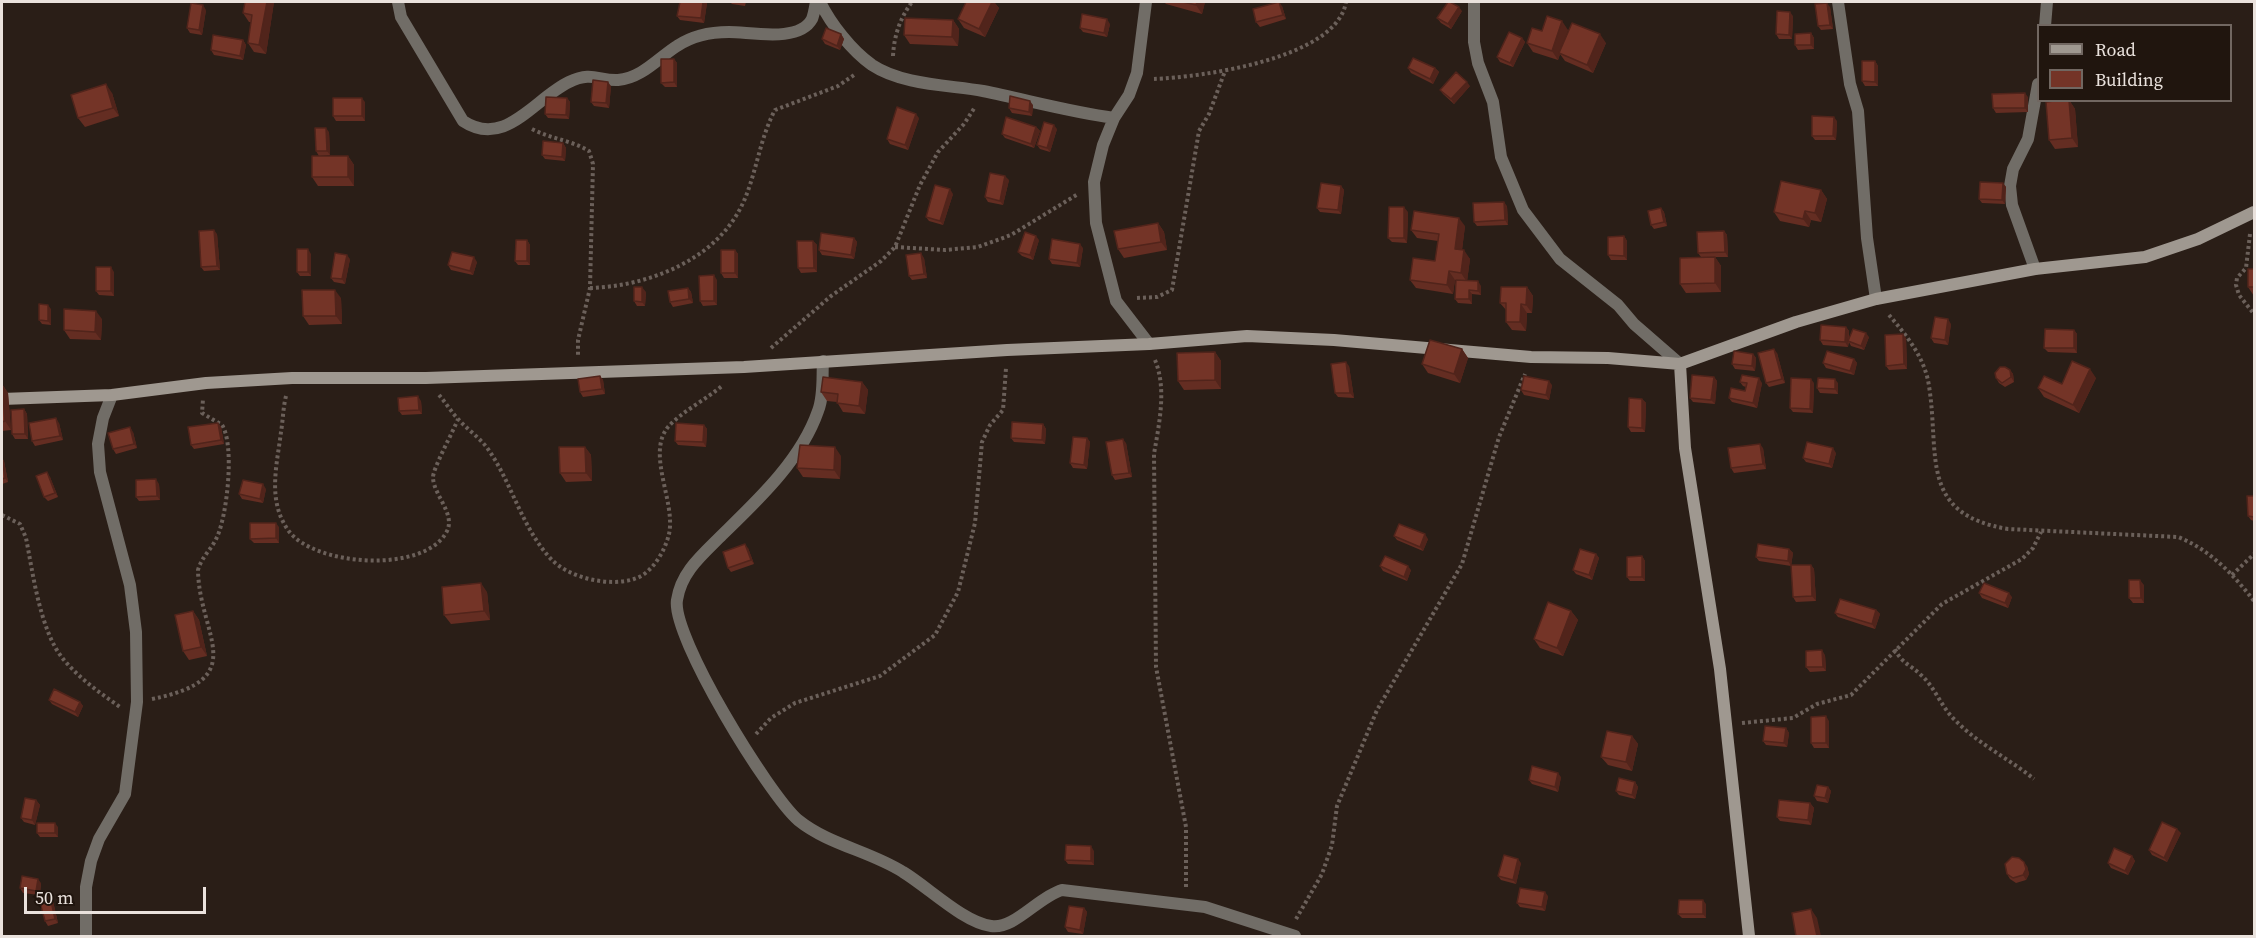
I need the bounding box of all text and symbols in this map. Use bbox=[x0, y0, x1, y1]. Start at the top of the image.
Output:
legend bbox=[2037, 24, 2232, 102]
text: Road bbox=[2095, 37, 2136, 62]
text: Building bbox=[2095, 67, 2163, 92]
scale bar bbox=[27, 875, 208, 913]
text: 50 m bbox=[35, 885, 73, 910]

